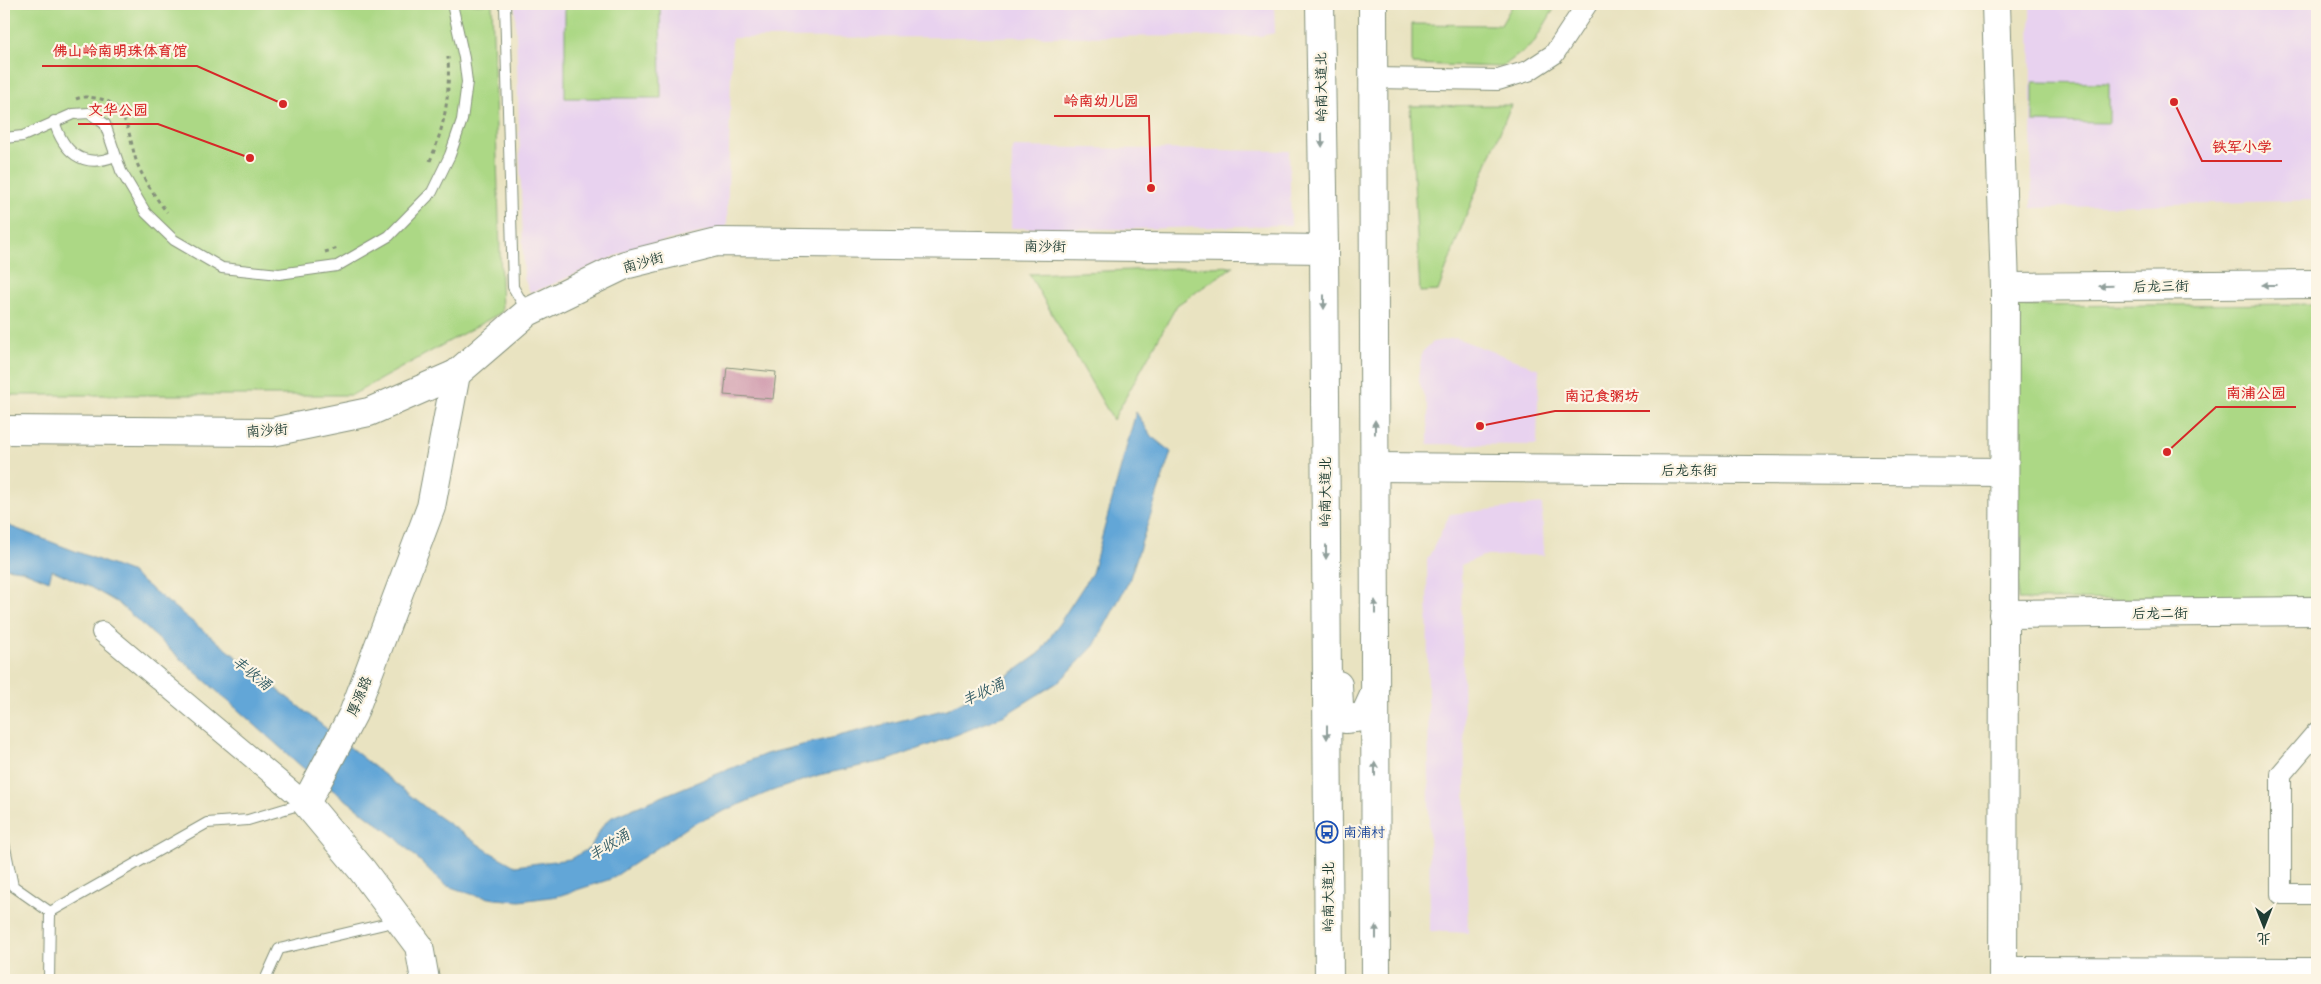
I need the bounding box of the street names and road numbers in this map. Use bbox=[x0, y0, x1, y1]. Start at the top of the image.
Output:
street label: 岭南大道北 bbox=[1312, 52, 1331, 122]
street label: 南沙街 bbox=[1024, 238, 1066, 255]
street label: 南沙街 bbox=[621, 249, 666, 276]
street label: 后龙三街 bbox=[2133, 278, 2189, 295]
street label: 南沙街 bbox=[245, 421, 289, 440]
street label: 岭南大道北 bbox=[1317, 457, 1334, 527]
street label: 后龙东街 bbox=[1661, 462, 1717, 479]
street label: 后龙二街 bbox=[2132, 605, 2188, 622]
street label: 厚源路 bbox=[343, 674, 375, 719]
street label: 岭南大道北 bbox=[1320, 862, 1337, 932]

